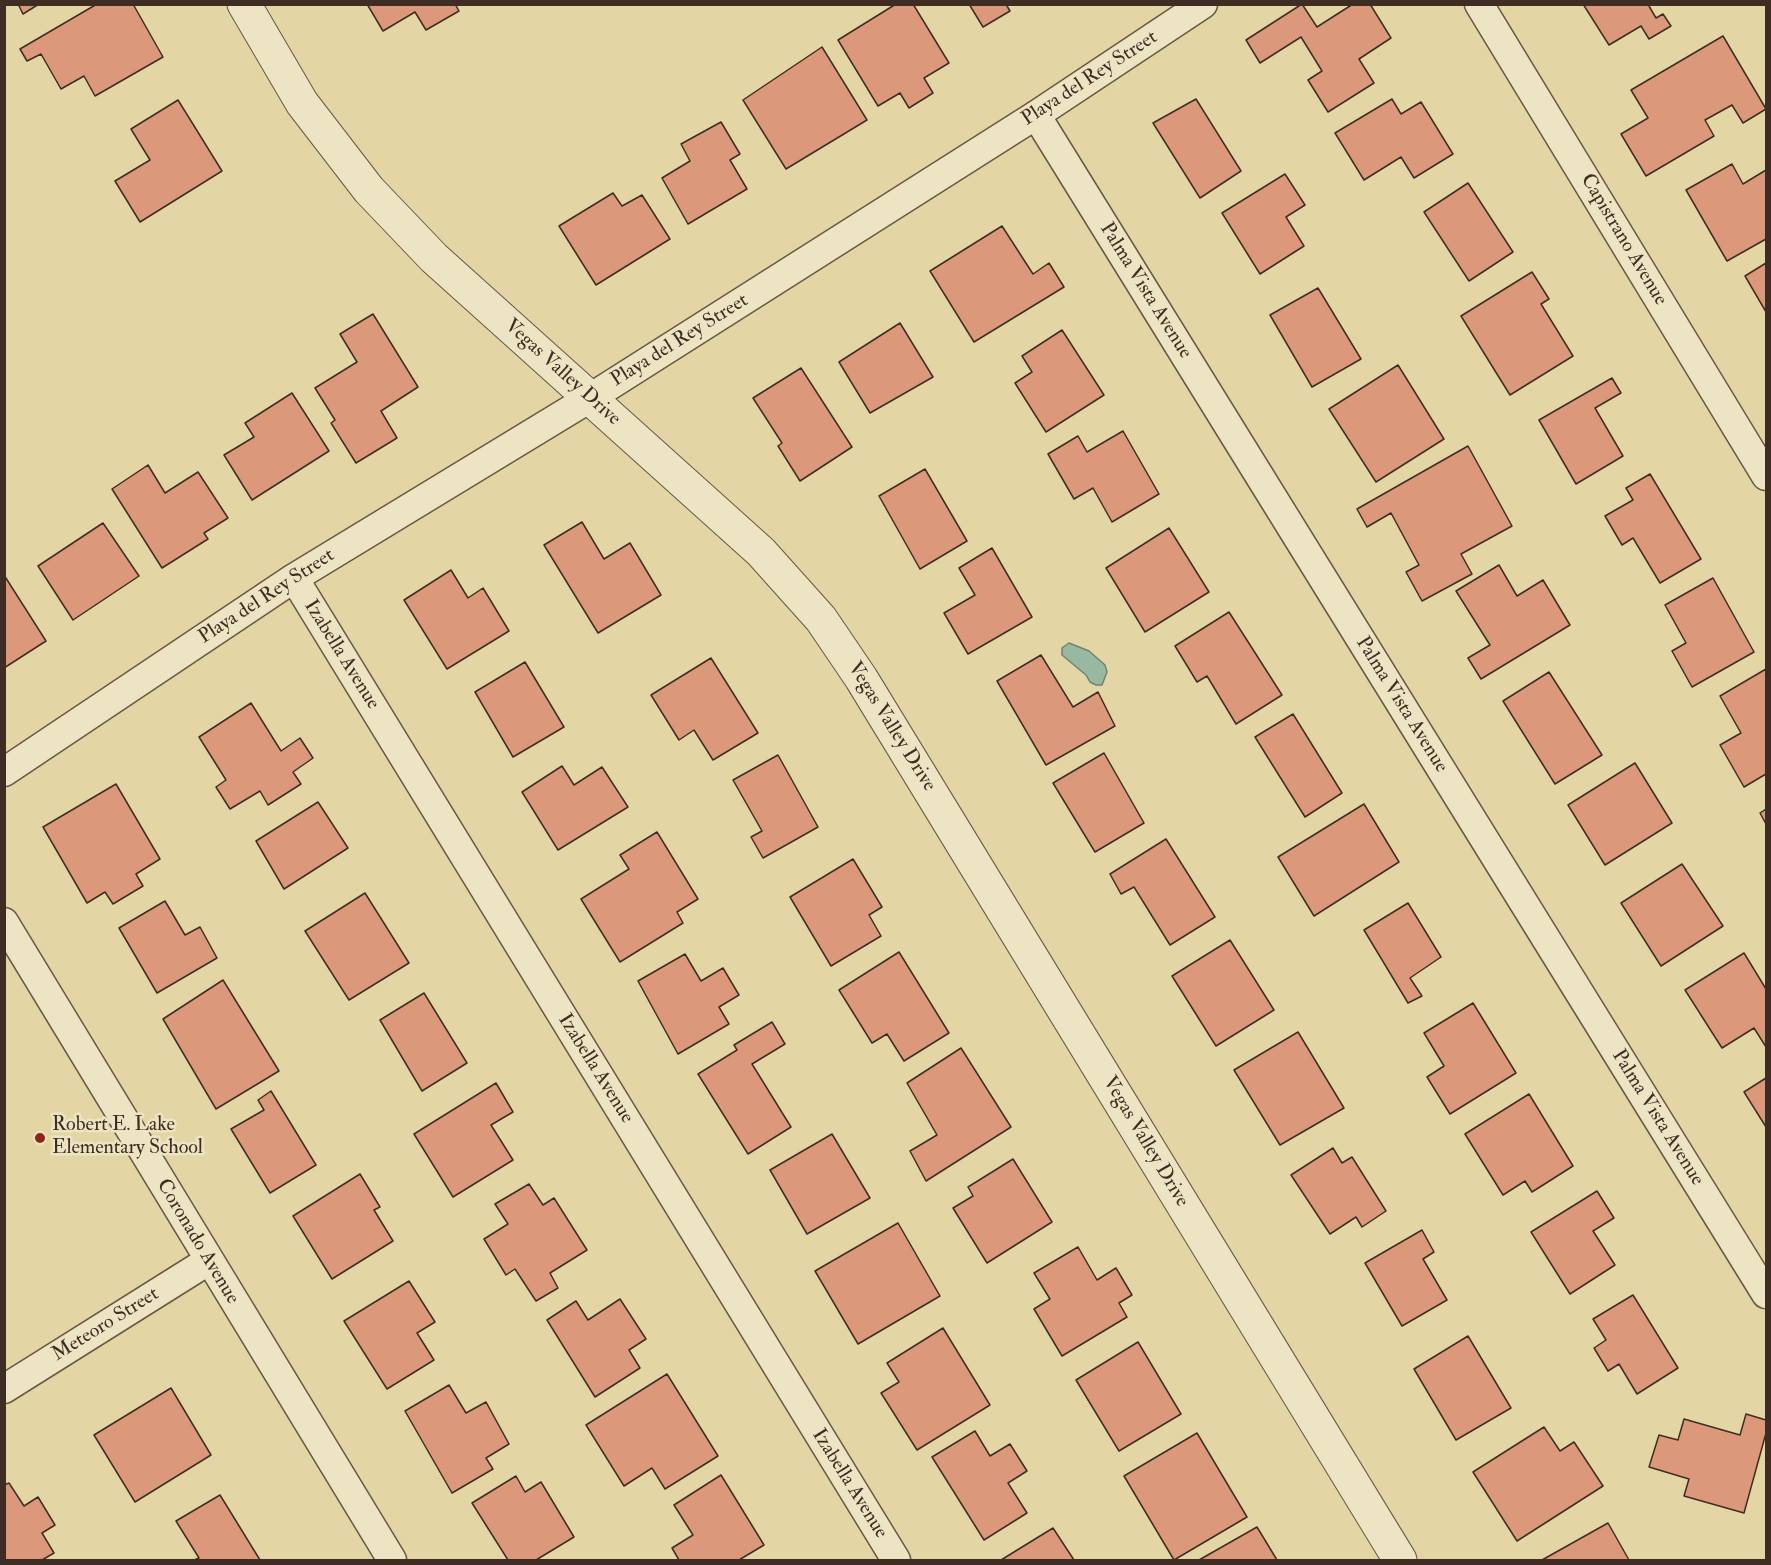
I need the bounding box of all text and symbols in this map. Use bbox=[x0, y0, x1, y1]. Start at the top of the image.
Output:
street label: Playa del Rey Street bbox=[1018, 26, 1162, 132]
street label: Capistrano Avenue bbox=[1574, 170, 1672, 310]
street label: Palma Vista Avenue bbox=[1094, 219, 1196, 363]
street label: Playa del Rey Street bbox=[607, 289, 753, 393]
street label: Vegas Valley Drive bbox=[499, 315, 625, 431]
street label: Playa del Rey Street bbox=[195, 544, 339, 650]
street label: Izabella Avenue bbox=[298, 596, 384, 714]
street label: Palma Vista Avenue bbox=[1350, 633, 1452, 777]
street label: Vegas Valley Drive bbox=[842, 658, 940, 796]
street label: Izabella Avenue bbox=[552, 1010, 638, 1128]
street label: Palma Vista Avenue bbox=[1606, 1046, 1708, 1190]
street label: Vegas Valley Drive bbox=[1097, 1072, 1193, 1212]
place label: Robert E. Lake Elementary School bbox=[52, 1114, 203, 1161]
marker: Robert E. Lake Elementary School bbox=[33, 1131, 47, 1145]
street label: Coronado Avenue bbox=[150, 1175, 244, 1309]
street label: Meteoro Street bbox=[48, 1283, 164, 1367]
street label: Izabella Avenue bbox=[806, 1425, 892, 1543]

